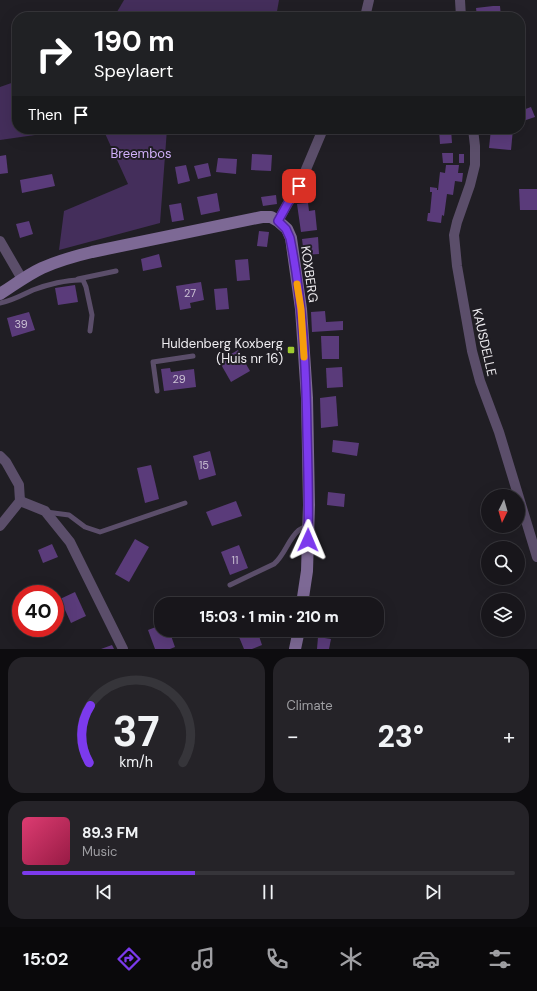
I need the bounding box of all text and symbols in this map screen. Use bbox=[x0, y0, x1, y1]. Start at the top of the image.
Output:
text: 190 m bbox=[94, 23, 175, 60]
icon: right bbox=[28, 28, 80, 80]
text: Speylaert bbox=[94, 59, 173, 83]
icon: arrive bbox=[70, 104, 92, 126]
text: Then bbox=[28, 105, 62, 125]
park label: Breembos bbox=[110, 145, 172, 162]
pin bbox=[282, 169, 316, 203]
icon: arrive bbox=[288, 175, 310, 197]
street label: KOXBERG bbox=[297, 245, 322, 304]
house number: 27 bbox=[184, 286, 196, 300]
street label: KAUSDELLE bbox=[468, 306, 501, 378]
house number: 39 bbox=[14, 317, 28, 331]
place label: Huldenberg Koxberg (Huis nr 16) bbox=[161, 335, 283, 367]
marker: Huldenberg Koxberg (Huis nr 16) bbox=[286, 345, 296, 355]
house number: 29 bbox=[172, 372, 186, 386]
house number: 15 bbox=[199, 458, 209, 472]
north arrow bbox=[481, 489, 525, 533]
map controls bbox=[481, 489, 525, 637]
position arrow bbox=[287, 519, 329, 561]
button: search bbox=[481, 541, 525, 585]
house number: 11 bbox=[232, 553, 238, 567]
speed limit sign: 40 bbox=[12, 585, 64, 637]
button: layers bbox=[481, 593, 525, 637]
text: 15:03 · 1 min · 210 m bbox=[199, 607, 339, 627]
text: Climate bbox=[287, 697, 333, 714]
text: 37 bbox=[113, 705, 160, 759]
text: 23° bbox=[378, 717, 424, 756]
text: − bbox=[287, 722, 299, 751]
text: + bbox=[503, 722, 515, 751]
text: km/h bbox=[119, 753, 153, 771]
text: 89.3 FM bbox=[82, 823, 138, 843]
text: Music bbox=[82, 843, 117, 860]
icon: previous bbox=[93, 881, 115, 903]
icon: pause bbox=[257, 881, 279, 903]
icon: next bbox=[422, 881, 444, 903]
icon: directions bbox=[115, 945, 143, 973]
icon: music bbox=[189, 945, 217, 973]
icon: phone bbox=[263, 945, 291, 973]
icon: climate bbox=[337, 945, 365, 973]
icon: car bbox=[412, 945, 440, 973]
icon: filters bbox=[486, 945, 514, 973]
text: 15:02 bbox=[23, 947, 68, 971]

